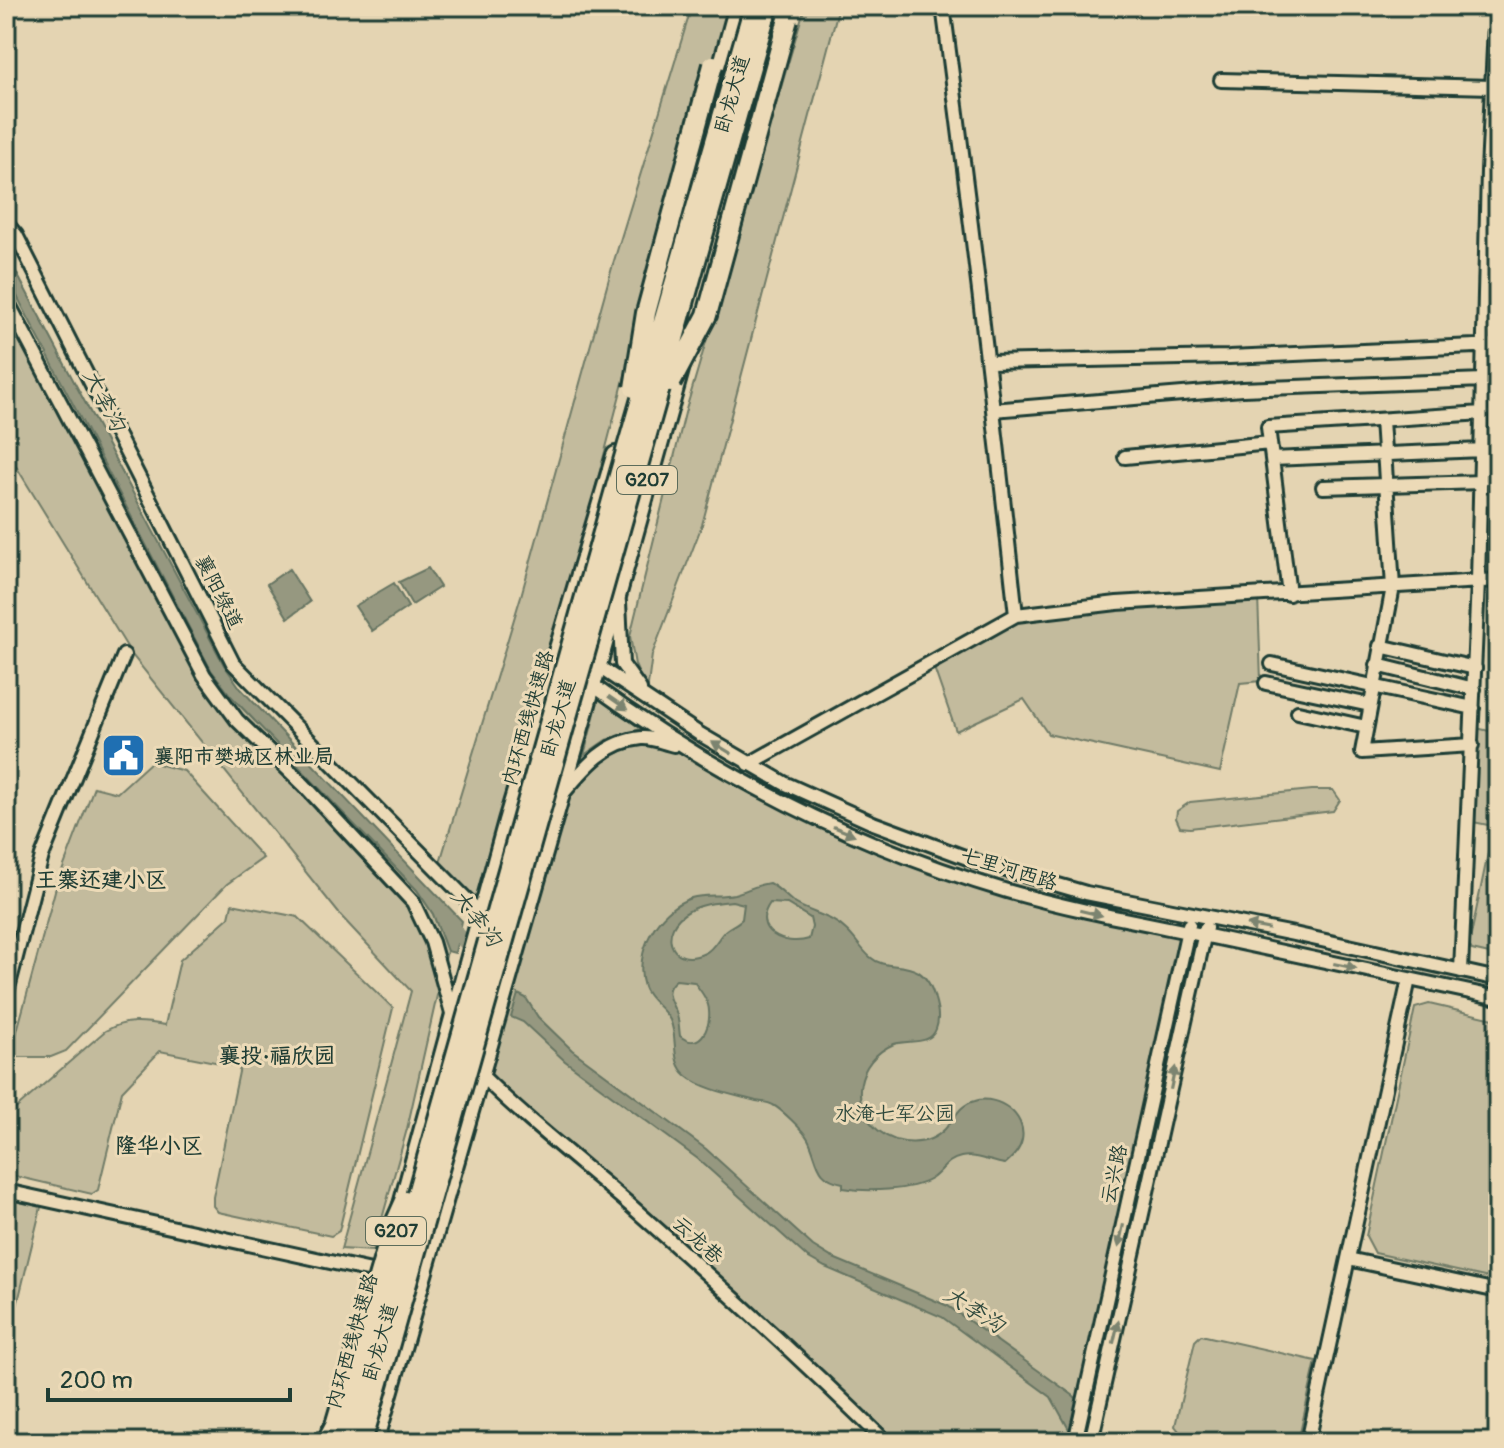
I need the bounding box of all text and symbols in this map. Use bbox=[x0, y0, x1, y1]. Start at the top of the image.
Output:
street label: 卧龙大道 bbox=[709, 52, 755, 136]
water label: 大李沟 bbox=[77, 364, 132, 438]
road number: G207 bbox=[617, 466, 677, 494]
street label: 襄阳绿道 bbox=[190, 551, 248, 633]
street label: 内环西线快速路 bbox=[497, 646, 560, 789]
street label: 卧龙大道 bbox=[535, 676, 581, 760]
one-way arrow bbox=[608, 695, 629, 710]
public building icon: 襄阳市樊城区林业局 bbox=[99, 732, 147, 780]
one-way arrow bbox=[711, 741, 733, 755]
place label: 襄阳市樊城区林业局 bbox=[154, 744, 334, 769]
one-way arrow bbox=[832, 825, 856, 838]
street label: 七里河西路 bbox=[958, 842, 1061, 896]
district label: 王寨还建小区 bbox=[35, 866, 167, 894]
water label: 大李沟 bbox=[445, 883, 509, 954]
one-way arrow bbox=[1078, 907, 1103, 920]
one-way arrow bbox=[1245, 920, 1270, 932]
one-way arrow bbox=[1333, 960, 1358, 973]
district label: 襄投·福欣园 bbox=[218, 1042, 336, 1070]
one-way arrow bbox=[1167, 1065, 1180, 1090]
park label: 水淹七军公园 bbox=[835, 1101, 955, 1126]
district label: 隆华小区 bbox=[115, 1132, 203, 1160]
street label: 云兴路 bbox=[1096, 1141, 1133, 1206]
street label: 云龙巷 bbox=[667, 1211, 729, 1270]
road number: G207 bbox=[366, 1217, 426, 1245]
one-way arrow bbox=[1114, 1224, 1127, 1249]
street label: 内环西线快速路 bbox=[321, 1269, 384, 1412]
water label: 大李沟 bbox=[939, 1280, 1011, 1341]
street label: 卧龙大道 bbox=[357, 1300, 403, 1384]
one-way arrow bbox=[1110, 1319, 1123, 1344]
scale bar bbox=[48, 1352, 290, 1402]
text: 200 m bbox=[60, 1366, 133, 1395]

